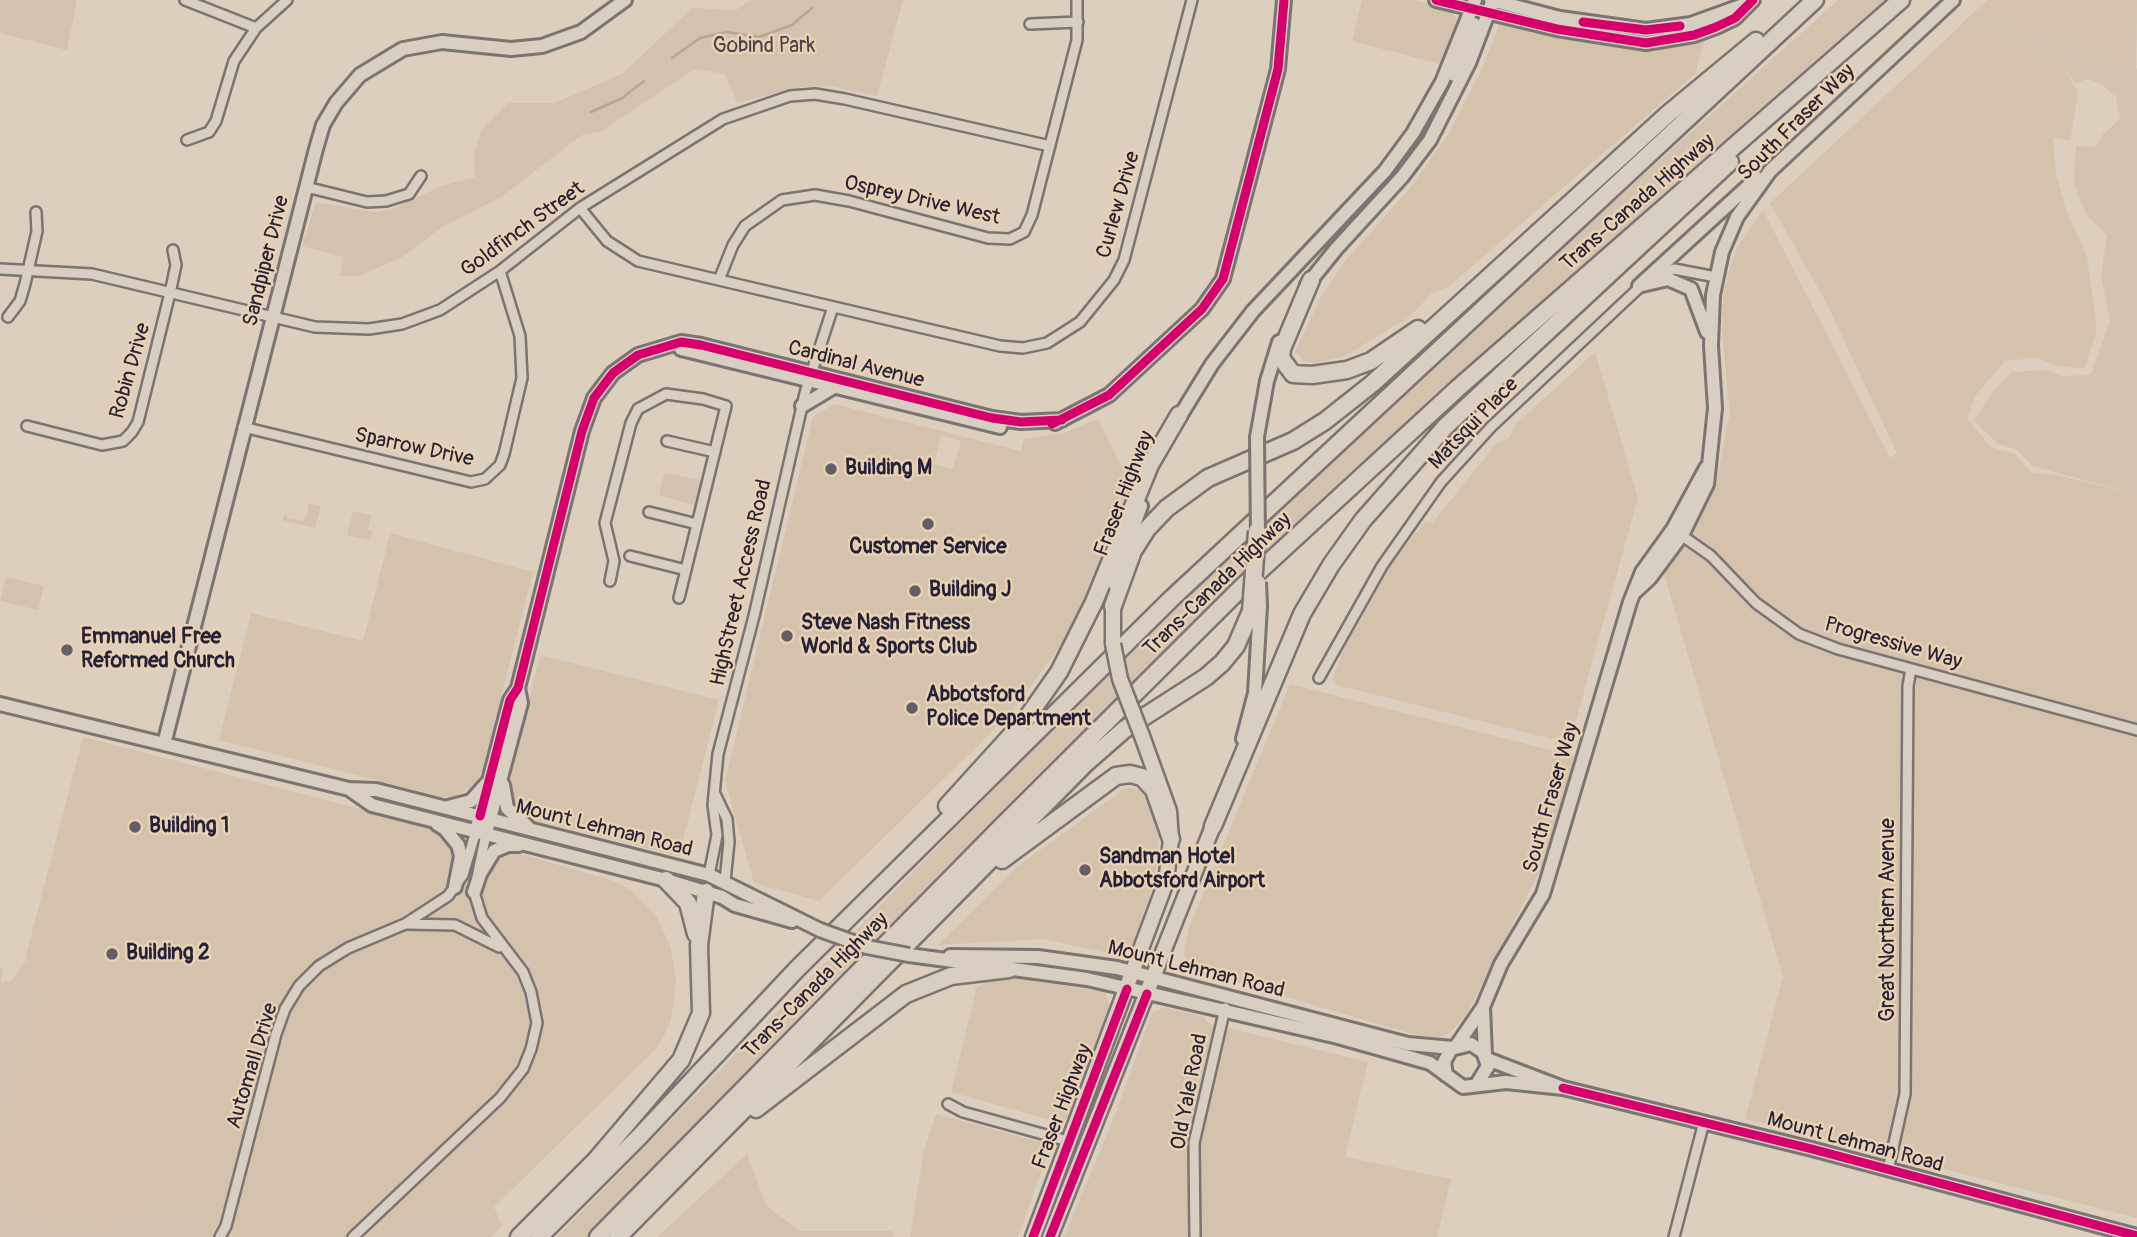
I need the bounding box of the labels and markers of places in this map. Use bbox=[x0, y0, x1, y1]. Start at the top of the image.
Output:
place label: Building M bbox=[845, 456, 932, 482]
marker: Building M bbox=[823, 461, 839, 477]
marker: Customer Service bbox=[920, 516, 936, 532]
place label: Customer Service bbox=[849, 535, 1007, 561]
place label: Building J bbox=[929, 578, 1011, 604]
marker: Building J bbox=[907, 583, 923, 599]
place label: Steve Nash Fitness World & Sports Club bbox=[801, 611, 977, 661]
place label: Emmanuel Free Reformed Church bbox=[81, 625, 235, 675]
marker: Steve Nash Fitness World & Sports Club bbox=[779, 628, 795, 644]
marker: Emmanuel Free Reformed Church bbox=[59, 642, 75, 658]
place label: Abbotsford Police Department bbox=[926, 683, 1091, 733]
marker: Abbotsford Police Department bbox=[904, 700, 920, 716]
place label: Building 1 bbox=[149, 814, 229, 840]
marker: Building 1 bbox=[127, 819, 143, 835]
place label: Sandman Hotel Abbotsford Airport bbox=[1099, 845, 1265, 895]
marker: Sandman Hotel Abbotsford Airport bbox=[1077, 862, 1093, 878]
place label: Building 2 bbox=[126, 941, 210, 967]
marker: Building 2 bbox=[104, 946, 120, 962]

